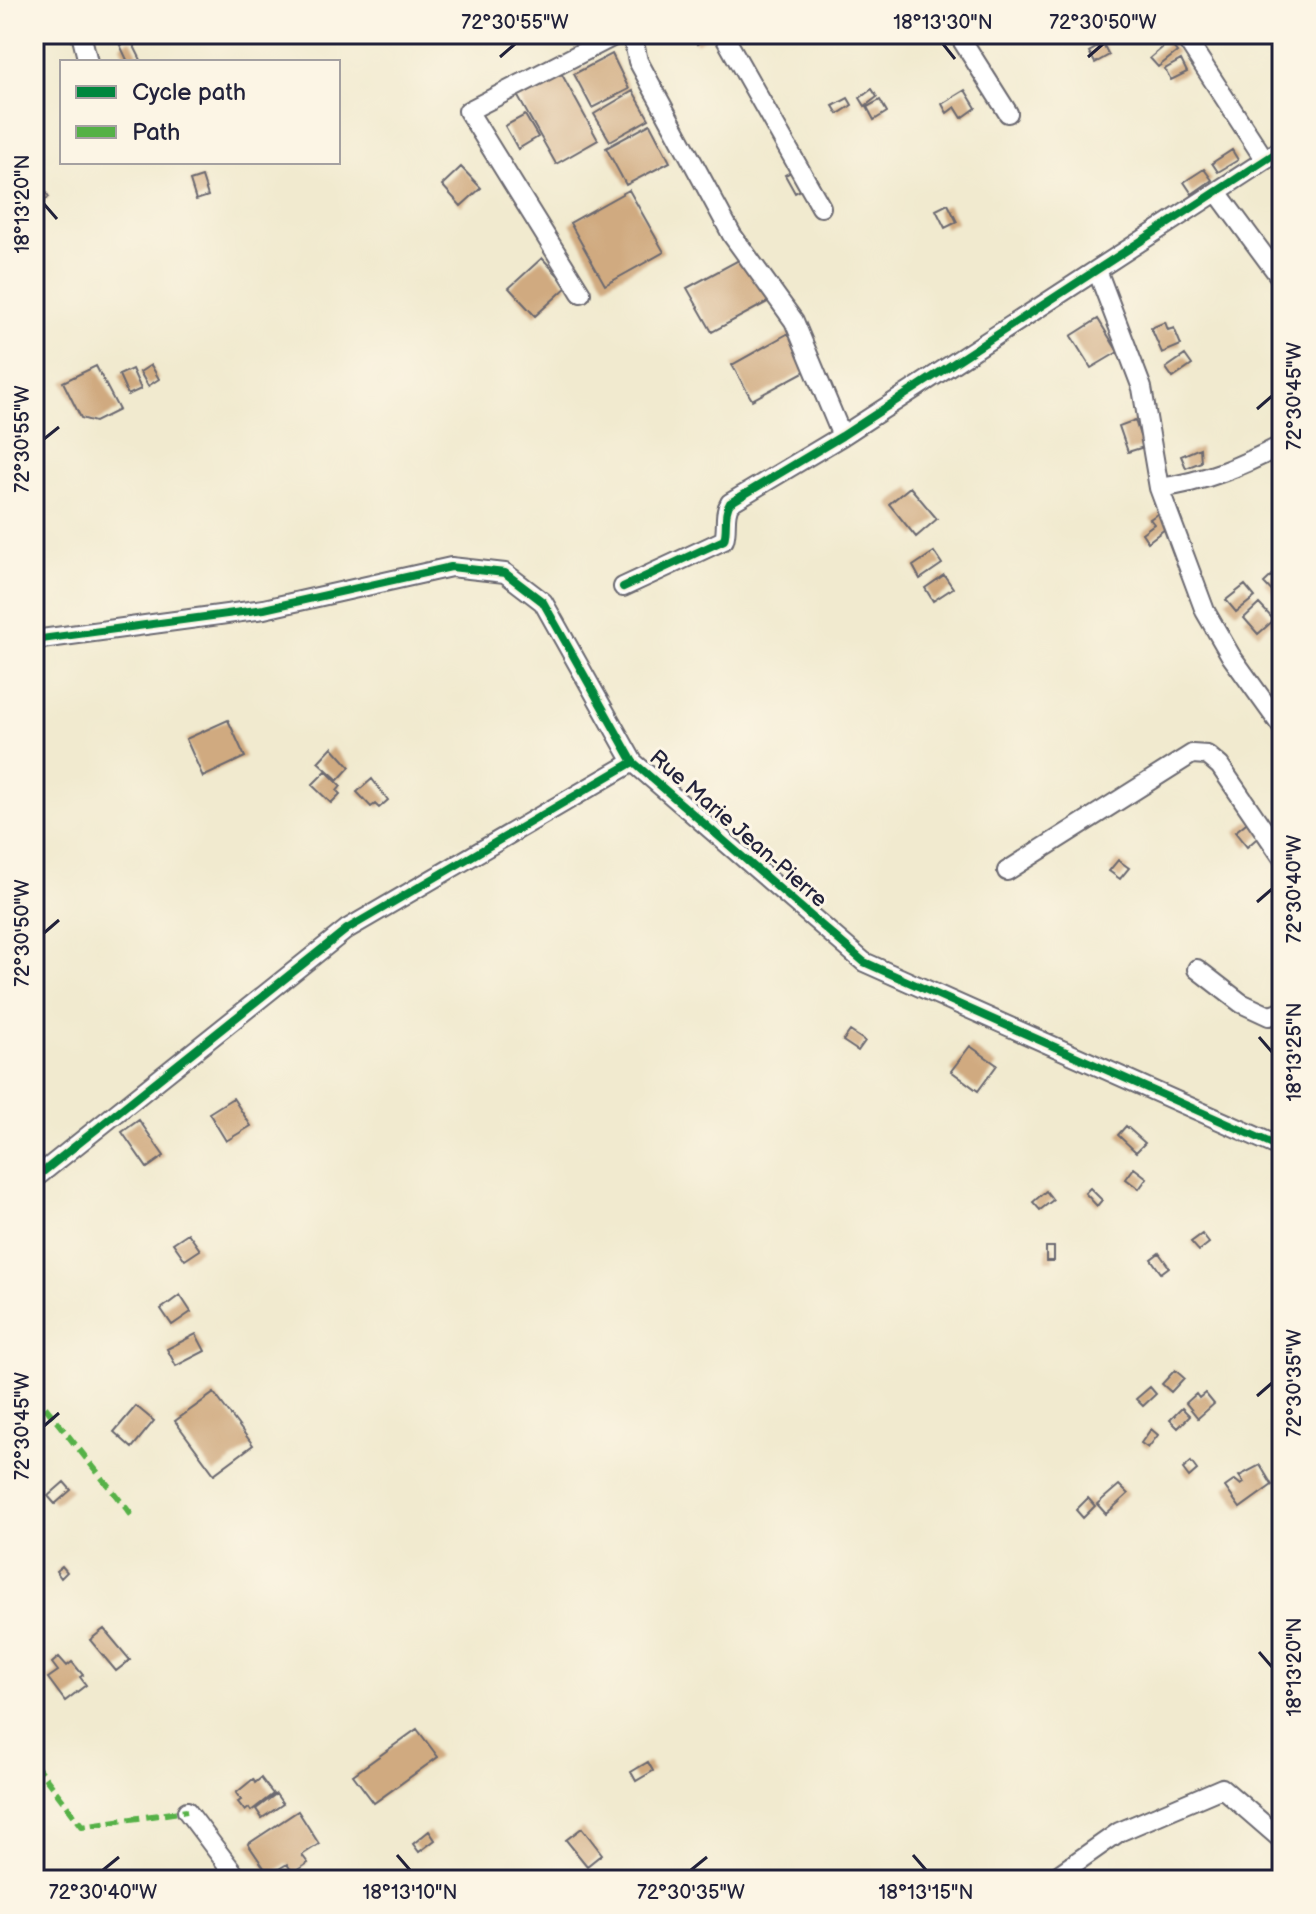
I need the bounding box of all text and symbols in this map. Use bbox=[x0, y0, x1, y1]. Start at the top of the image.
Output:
text: 72°30'55"W bbox=[461, 11, 569, 35]
text: 18°13'30"N bbox=[893, 11, 993, 35]
text: 72°30'50"W bbox=[1049, 11, 1157, 35]
legend bbox=[60, 60, 340, 164]
text: Cycle path bbox=[132, 78, 246, 107]
text: Path bbox=[132, 118, 180, 147]
text: 18°13'20"N bbox=[11, 154, 35, 254]
text: 72°30'45"W bbox=[1283, 342, 1307, 450]
text: 72°30'55"W bbox=[11, 385, 35, 493]
street label: Rue Marie Jean-Pierre bbox=[644, 744, 832, 914]
text: 72°30'40"W bbox=[1283, 835, 1307, 943]
text: 72°30'50"W bbox=[11, 879, 35, 987]
text: 18°13'25"N bbox=[1283, 1003, 1307, 1101]
text: 72°30'35"W bbox=[1283, 1329, 1307, 1437]
text: 72°30'45"W bbox=[11, 1372, 35, 1480]
text: 18°13'20"N bbox=[1283, 1617, 1307, 1717]
text: 72°30'40"W bbox=[49, 1881, 157, 1905]
text: 18°13'10"N bbox=[362, 1881, 458, 1905]
text: 72°30'35"W bbox=[637, 1881, 745, 1905]
text: 18°13'15"N bbox=[879, 1881, 973, 1905]

